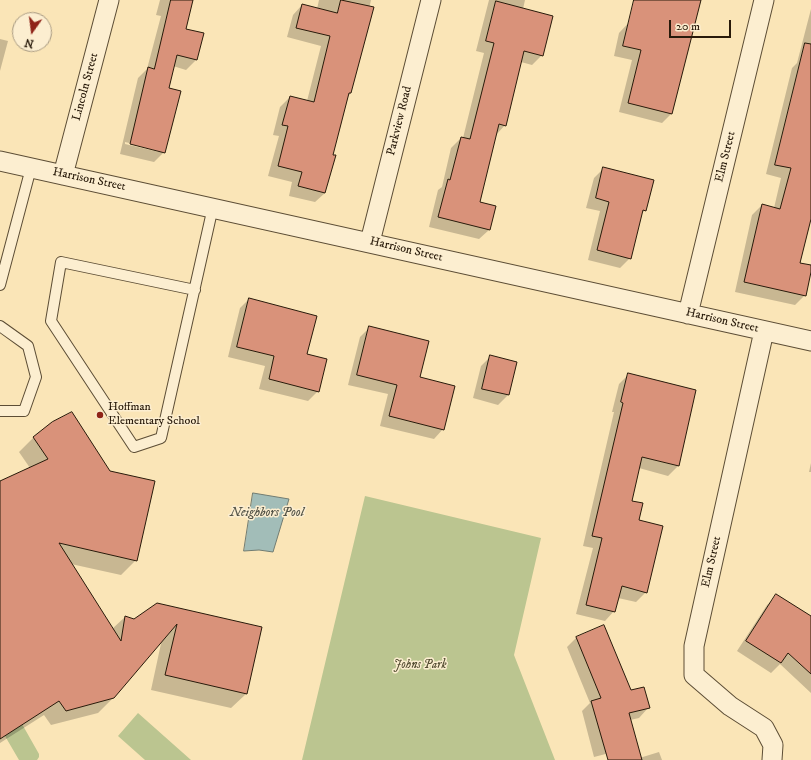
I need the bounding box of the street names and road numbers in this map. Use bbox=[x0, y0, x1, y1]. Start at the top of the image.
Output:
street label: Lincoln Street bbox=[70, 51, 102, 123]
street label: Parkview Road bbox=[384, 85, 416, 157]
street label: Elm Street bbox=[713, 130, 739, 184]
street label: Harrison Street bbox=[51, 165, 127, 195]
street label: Harrison Street bbox=[368, 235, 444, 265]
street label: Harrison Street bbox=[684, 306, 760, 336]
street label: Elm Street bbox=[699, 535, 725, 589]

